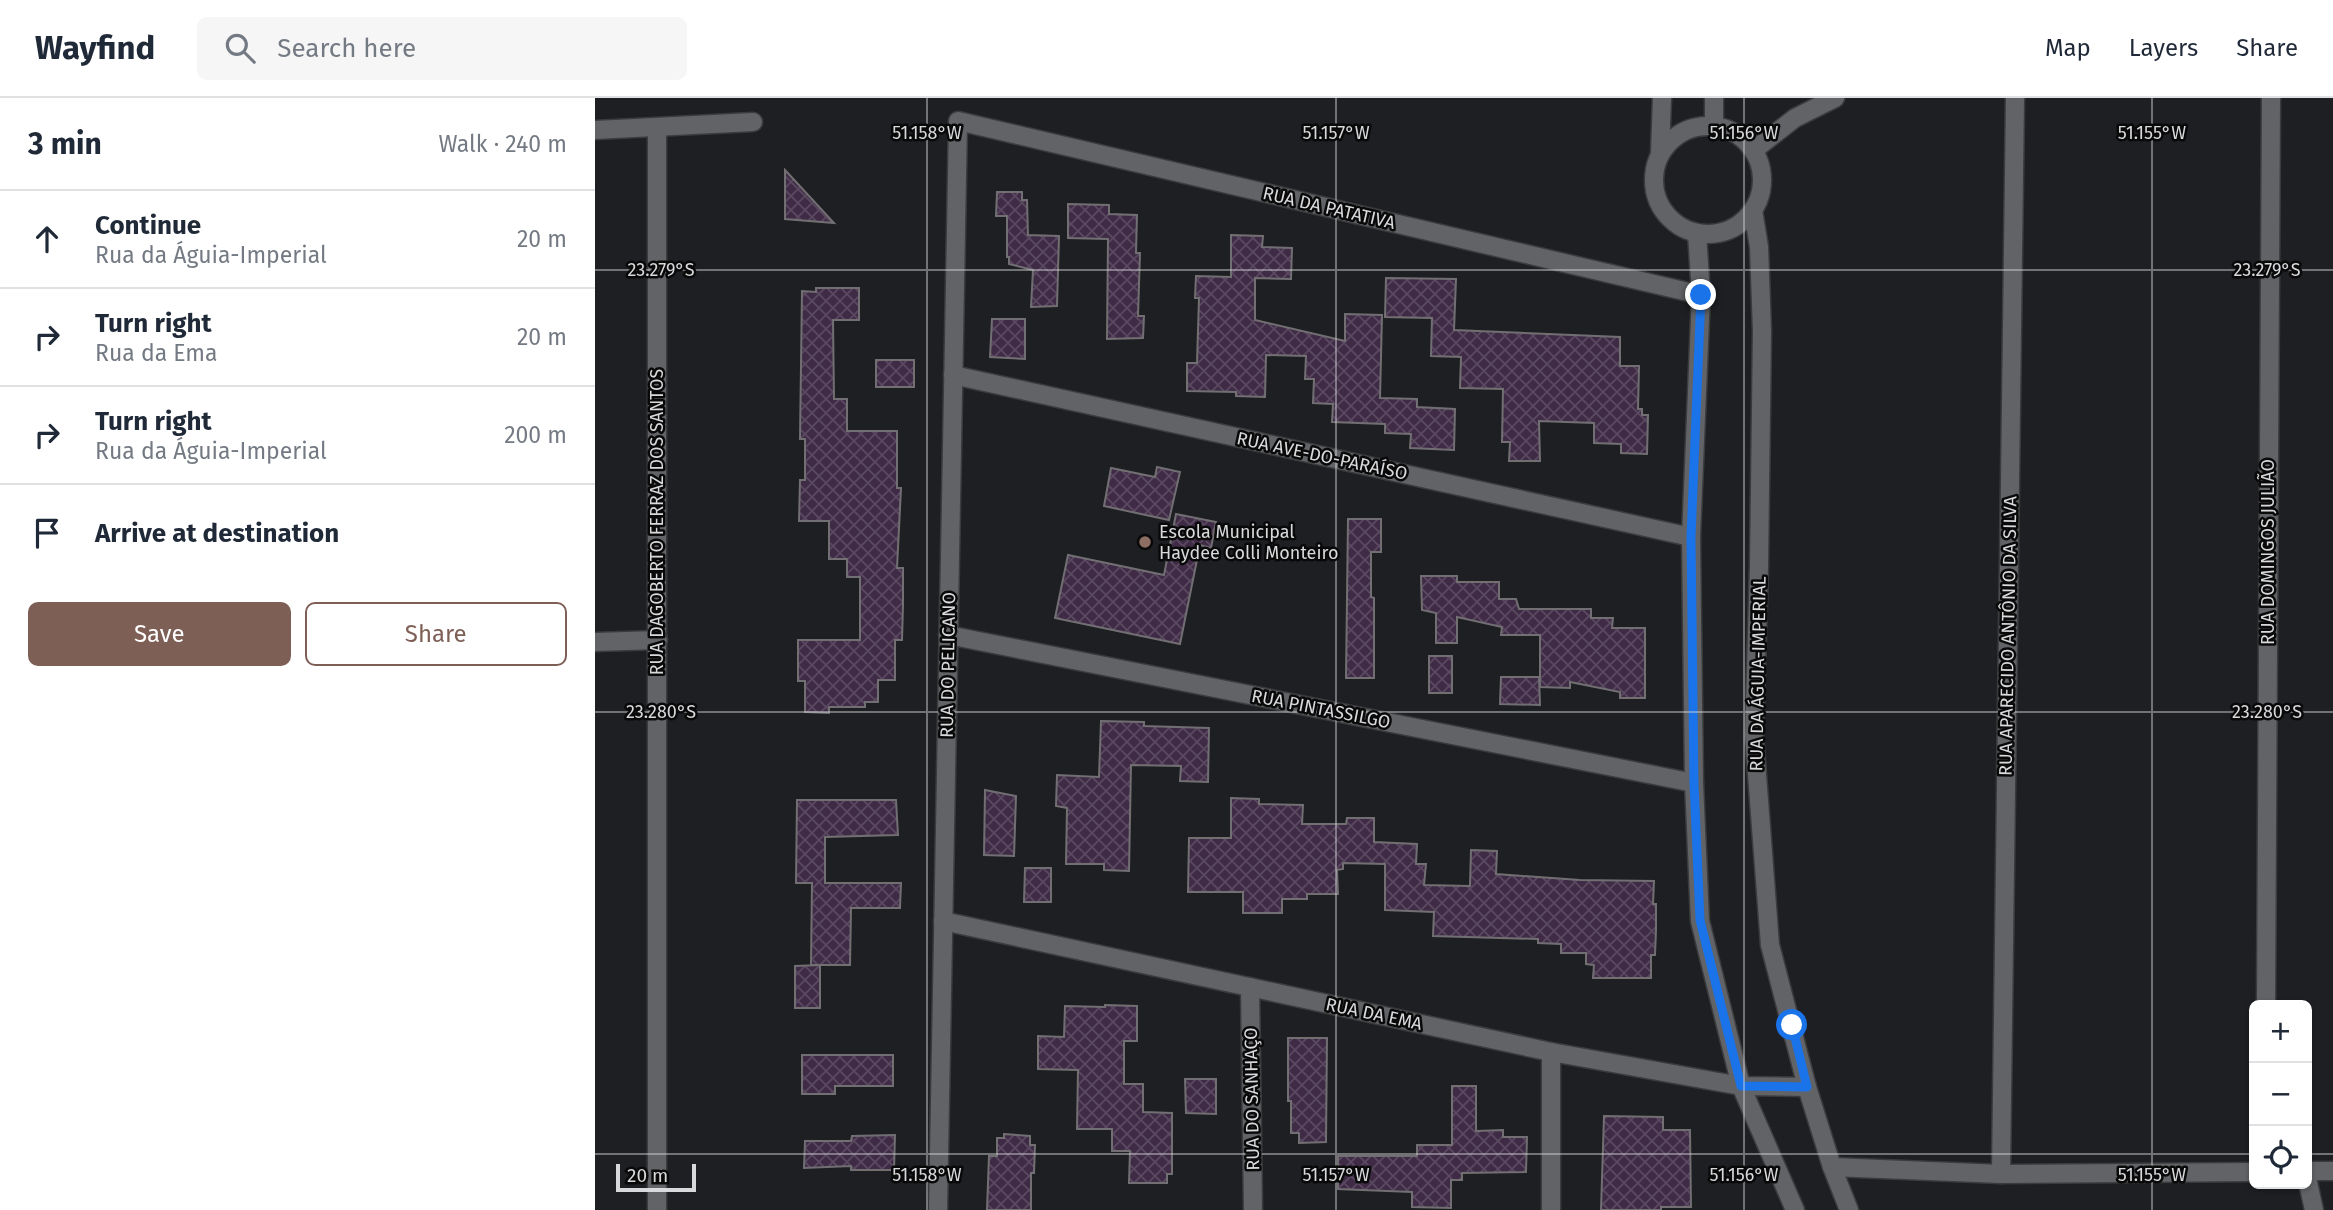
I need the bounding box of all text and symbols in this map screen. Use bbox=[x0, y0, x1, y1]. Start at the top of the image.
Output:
search box bbox=[197, 17, 687, 80]
text: Wayfind bbox=[35, 28, 155, 68]
icon: search bbox=[221, 29, 259, 67]
text: Search here bbox=[277, 33, 416, 64]
text: Map bbox=[2045, 34, 2091, 62]
text: Layers bbox=[2129, 34, 2198, 62]
text: Share bbox=[2236, 34, 2298, 62]
text: 51.158°W bbox=[892, 122, 962, 144]
text: 51.157°W bbox=[1302, 122, 1370, 144]
text: 51.156°W bbox=[1710, 122, 1779, 144]
text: 51.155°W bbox=[2118, 122, 2186, 144]
text: 3 min bbox=[28, 126, 102, 162]
text: Walk · 240 m bbox=[439, 130, 567, 158]
street label: RUA DA PATATIVA bbox=[1261, 182, 1398, 234]
text: Continue bbox=[95, 210, 201, 241]
icon: ahead bbox=[28, 220, 66, 258]
text: 20 m bbox=[517, 225, 567, 253]
text: Rua da Águia-Imperial bbox=[95, 241, 327, 269]
text: 23.279°S bbox=[627, 259, 695, 281]
text: 23.279°S bbox=[2233, 259, 2301, 281]
route end bbox=[1685, 279, 1716, 310]
text: Turn right bbox=[95, 308, 212, 339]
icon: right bbox=[28, 318, 66, 356]
text: 20 m bbox=[517, 323, 567, 351]
text: Rua da Ema bbox=[95, 339, 218, 367]
street label: RUA DAGOBERTO FERRAZ DOS SANTOS bbox=[646, 369, 668, 675]
text: Turn right bbox=[95, 406, 212, 437]
icon: right bbox=[28, 416, 66, 454]
text: 200 m bbox=[504, 421, 567, 449]
street label: RUA AVE-DO-PARAÍSO bbox=[1235, 426, 1410, 485]
text: Rua da Águia-Imperial bbox=[95, 437, 327, 465]
street label: RUA DOMINGOS JULIÃO bbox=[2256, 459, 2279, 645]
street label: RUA APARECIDO ANTÔNIO DA SILVA bbox=[1995, 495, 2021, 776]
icon: arrive bbox=[28, 514, 66, 552]
text: Arrive at destination bbox=[95, 518, 339, 549]
place label: Escola Municipal Haydee Colli Monteiro bbox=[1159, 521, 1338, 564]
marker: Escola Municipal Haydee Colli Monteiro bbox=[1137, 534, 1153, 550]
street label: RUA DA ÁGUIA-IMPERIAL bbox=[1744, 576, 1771, 772]
street label: RUA DO PELICANO bbox=[936, 592, 960, 738]
button: Save bbox=[28, 602, 291, 666]
button: Share bbox=[305, 602, 567, 666]
street label: RUA PINTASSILGO bbox=[1250, 685, 1392, 733]
text: 23.280°S bbox=[626, 701, 696, 723]
text: 23.280°S bbox=[2232, 701, 2302, 723]
street label: RUA DA EMA bbox=[1324, 993, 1425, 1035]
map controls bbox=[2249, 1000, 2312, 1189]
button: + bbox=[2249, 1000, 2312, 1063]
route start bbox=[1776, 1009, 1807, 1040]
street label: RUA DO SANHAÇO bbox=[1240, 1027, 1264, 1171]
button: − bbox=[2249, 1063, 2312, 1126]
button: locate bbox=[2249, 1126, 2312, 1189]
scale bar bbox=[616, 1161, 697, 1193]
text: 20 m bbox=[627, 1164, 668, 1187]
text: 51.158°W bbox=[892, 1164, 962, 1186]
text: 51.157°W bbox=[1302, 1164, 1370, 1186]
text: 51.156°W bbox=[1710, 1164, 1779, 1186]
text: 51.155°W bbox=[2118, 1164, 2186, 1186]

